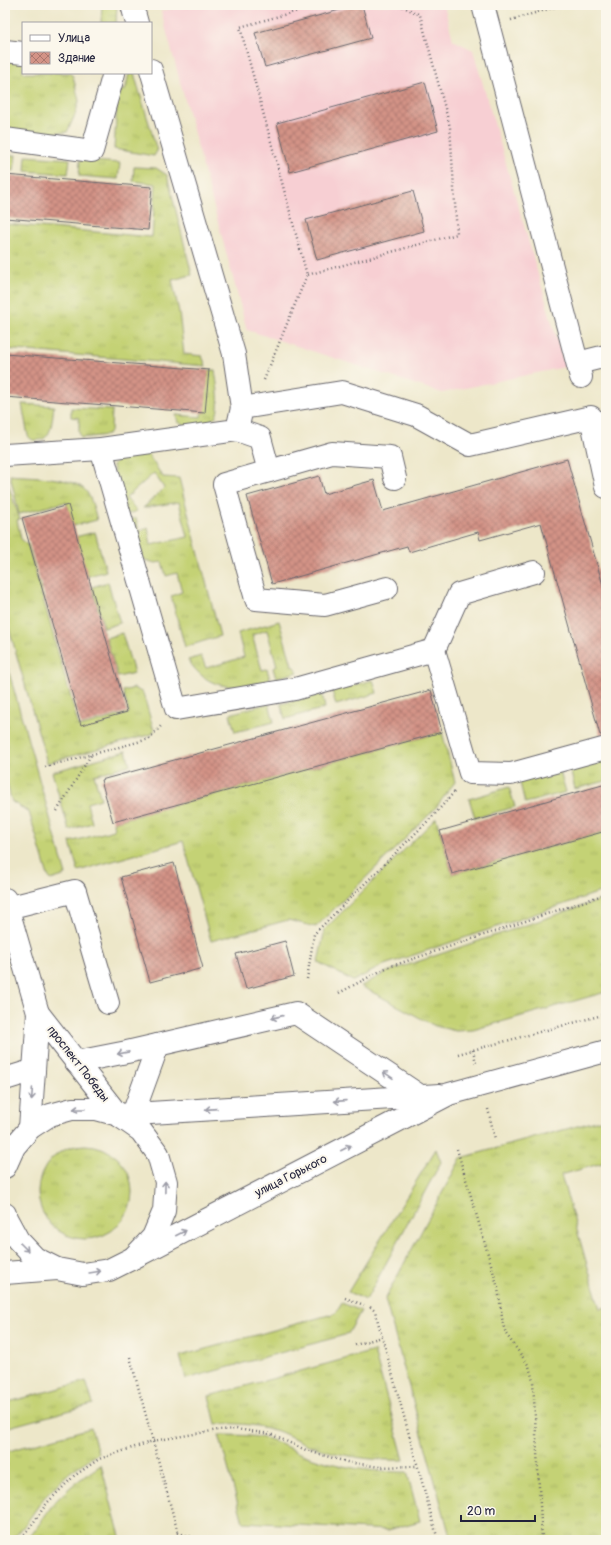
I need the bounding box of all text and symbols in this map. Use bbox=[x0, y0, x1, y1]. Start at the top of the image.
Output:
legend bbox=[22, 22, 152, 74]
text: Улица bbox=[58, 31, 90, 46]
text: Здание bbox=[58, 51, 95, 66]
one-way arrow bbox=[271, 1014, 284, 1021]
street label: проспект Победы bbox=[44, 1023, 113, 1105]
one-way arrow bbox=[117, 1049, 130, 1057]
one-way arrow bbox=[382, 1070, 393, 1079]
one-way arrow bbox=[29, 1087, 36, 1100]
one-way arrow bbox=[334, 1098, 347, 1105]
one-way arrow bbox=[73, 1105, 86, 1113]
one-way arrow bbox=[205, 1106, 218, 1113]
one-way arrow bbox=[340, 1144, 352, 1151]
street label: улица Горького bbox=[251, 1151, 330, 1201]
one-way arrow bbox=[161, 1181, 169, 1194]
one-way arrow bbox=[174, 1229, 186, 1237]
one-way arrow bbox=[19, 1242, 29, 1252]
one-way arrow bbox=[89, 1268, 102, 1276]
scale bar bbox=[461, 1497, 535, 1523]
text: 20 m bbox=[467, 1504, 496, 1519]

